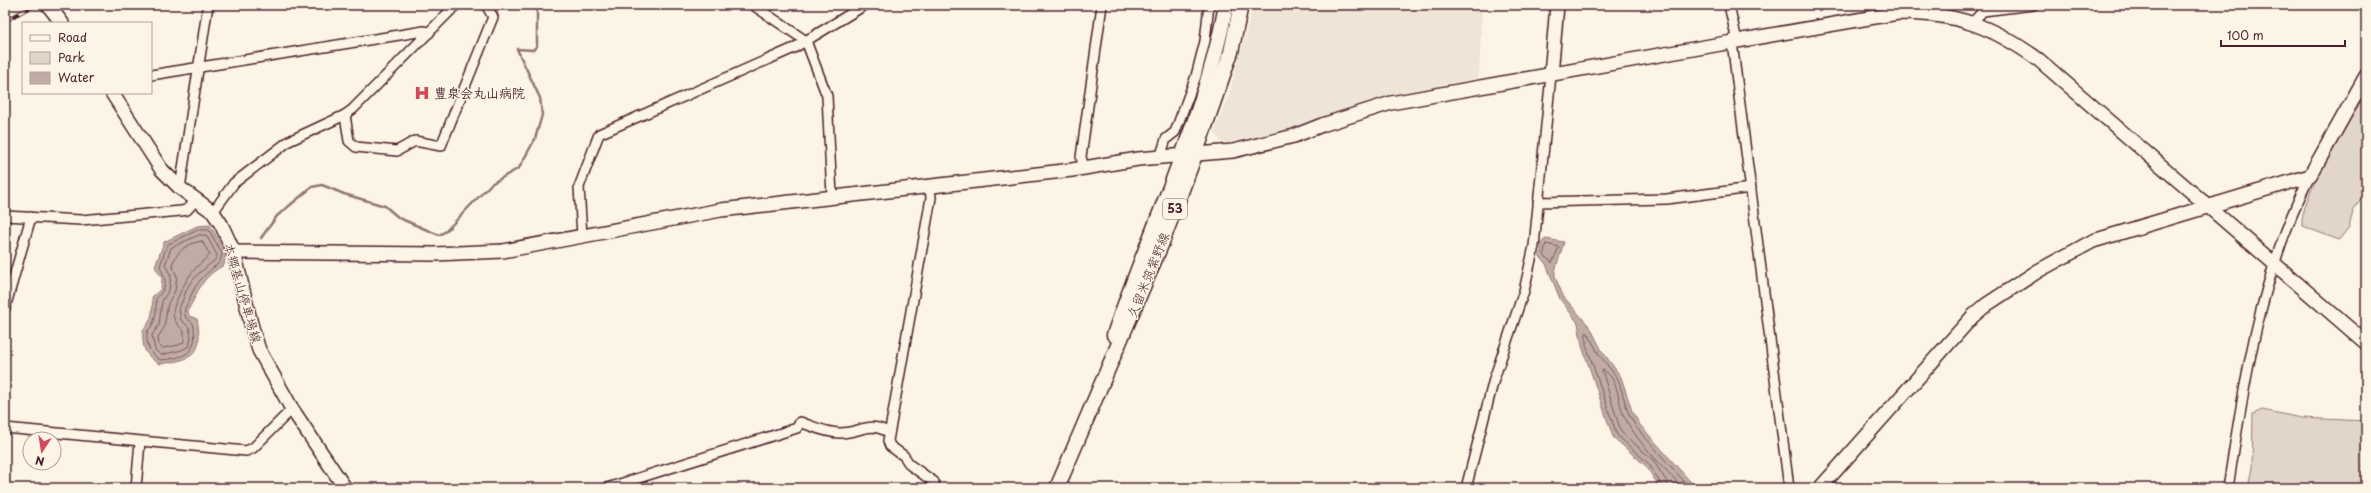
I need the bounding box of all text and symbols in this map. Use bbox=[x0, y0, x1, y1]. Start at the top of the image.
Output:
legend bbox=[22, 22, 152, 94]
scale bar bbox=[2221, 22, 2345, 48]
text: 100 m bbox=[2227, 26, 2264, 44]
text: Road bbox=[58, 28, 87, 46]
text: Park bbox=[58, 48, 85, 66]
text: Water bbox=[58, 68, 95, 86]
place label: 豊泉会丸山病院 bbox=[434, 83, 525, 102]
hospital icon: 豊泉会丸山病院 bbox=[413, 84, 431, 102]
road number: 53 bbox=[1163, 199, 1187, 219]
street label: 久留米筑紫野線 bbox=[1122, 228, 1174, 321]
street label: 本郷基山停車場線 bbox=[220, 240, 267, 346]
north arrow bbox=[22, 431, 62, 471]
text: N bbox=[34, 452, 46, 470]

